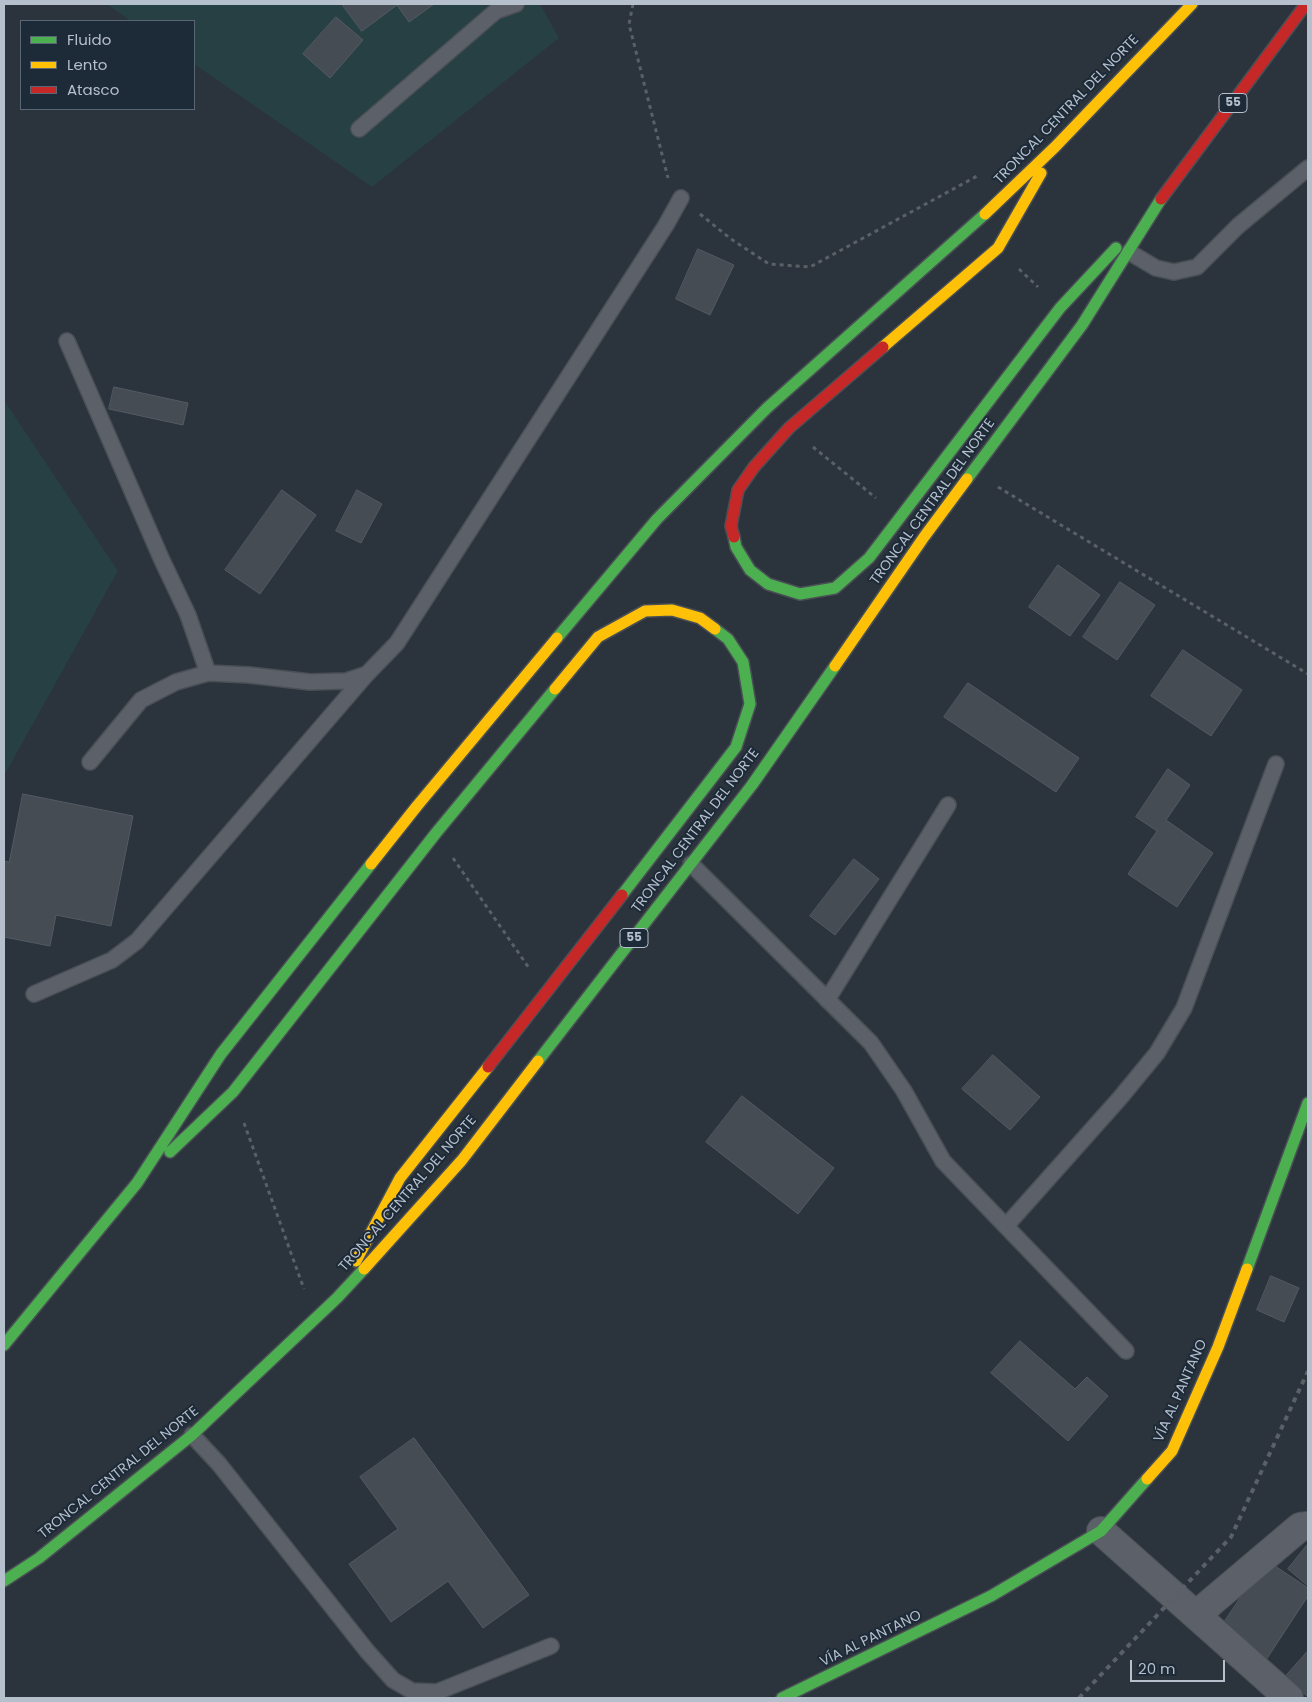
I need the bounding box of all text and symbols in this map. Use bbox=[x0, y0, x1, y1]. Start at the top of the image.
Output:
legend bbox=[20, 20, 195, 110]
text: Fluido bbox=[67, 29, 111, 50]
street label: TRONCAL CENTRAL DEL NORTE bbox=[991, 32, 1143, 188]
text: Lento bbox=[67, 54, 107, 75]
text: Atasco bbox=[67, 79, 119, 100]
road number: 55 bbox=[1219, 94, 1247, 112]
street label: TRONCAL CENTRAL DEL NORTE bbox=[867, 416, 999, 588]
street label: TRONCAL CENTRAL DEL NORTE bbox=[629, 746, 763, 916]
road number: 55 bbox=[620, 928, 648, 948]
street label: TRONCAL CENTRAL DEL NORTE bbox=[336, 1113, 480, 1275]
street label: VÍA AL PANTANO bbox=[1151, 1337, 1211, 1445]
street label: TRONCAL CENTRAL DEL NORTE bbox=[36, 1403, 202, 1543]
street label: VÍA AL PANTANO bbox=[818, 1607, 924, 1671]
scale bar bbox=[1132, 1650, 1227, 1682]
text: 20 m bbox=[1138, 1658, 1176, 1679]

